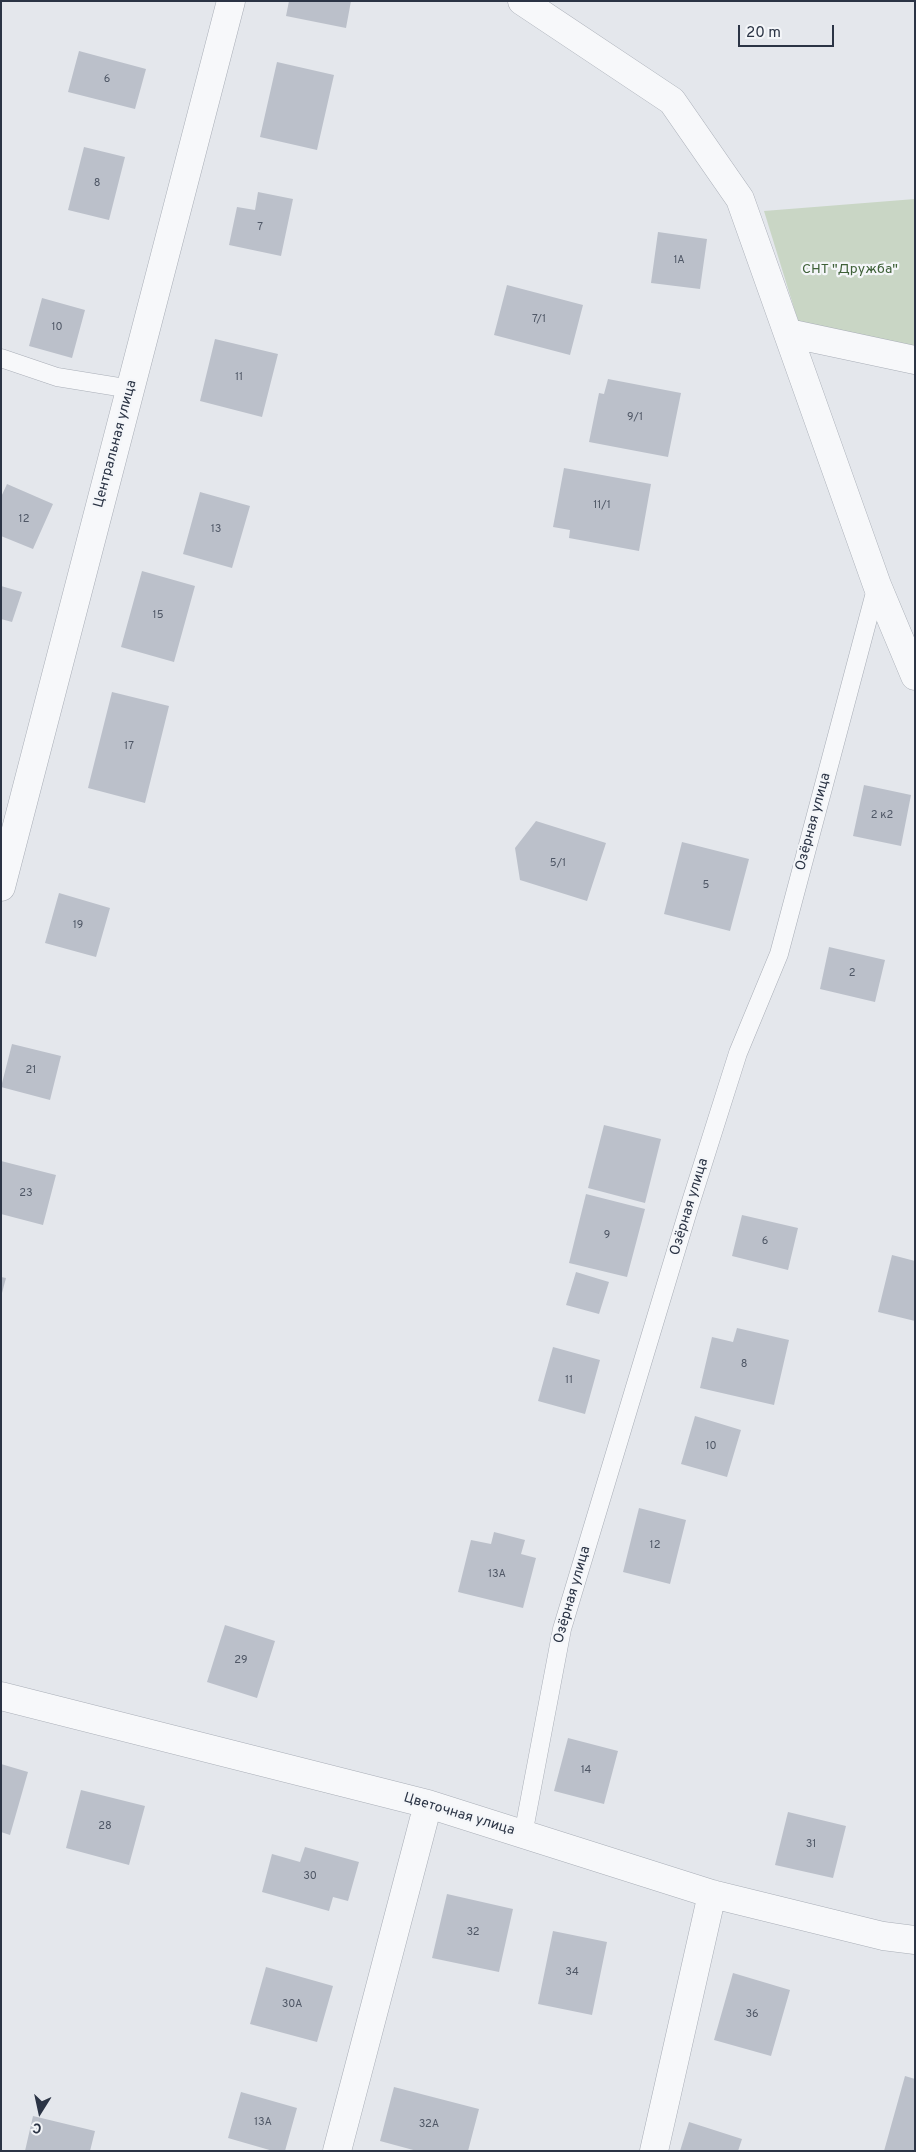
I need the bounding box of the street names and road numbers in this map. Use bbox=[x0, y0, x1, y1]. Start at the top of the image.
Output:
street label: Центральная улица bbox=[91, 378, 141, 510]
street label: Озёрная улица bbox=[793, 771, 835, 873]
street label: Озёрная улица bbox=[667, 1156, 713, 1258]
street label: Озёрная улица bbox=[551, 1544, 595, 1646]
street label: Цветочная улица bbox=[401, 1790, 517, 1840]

